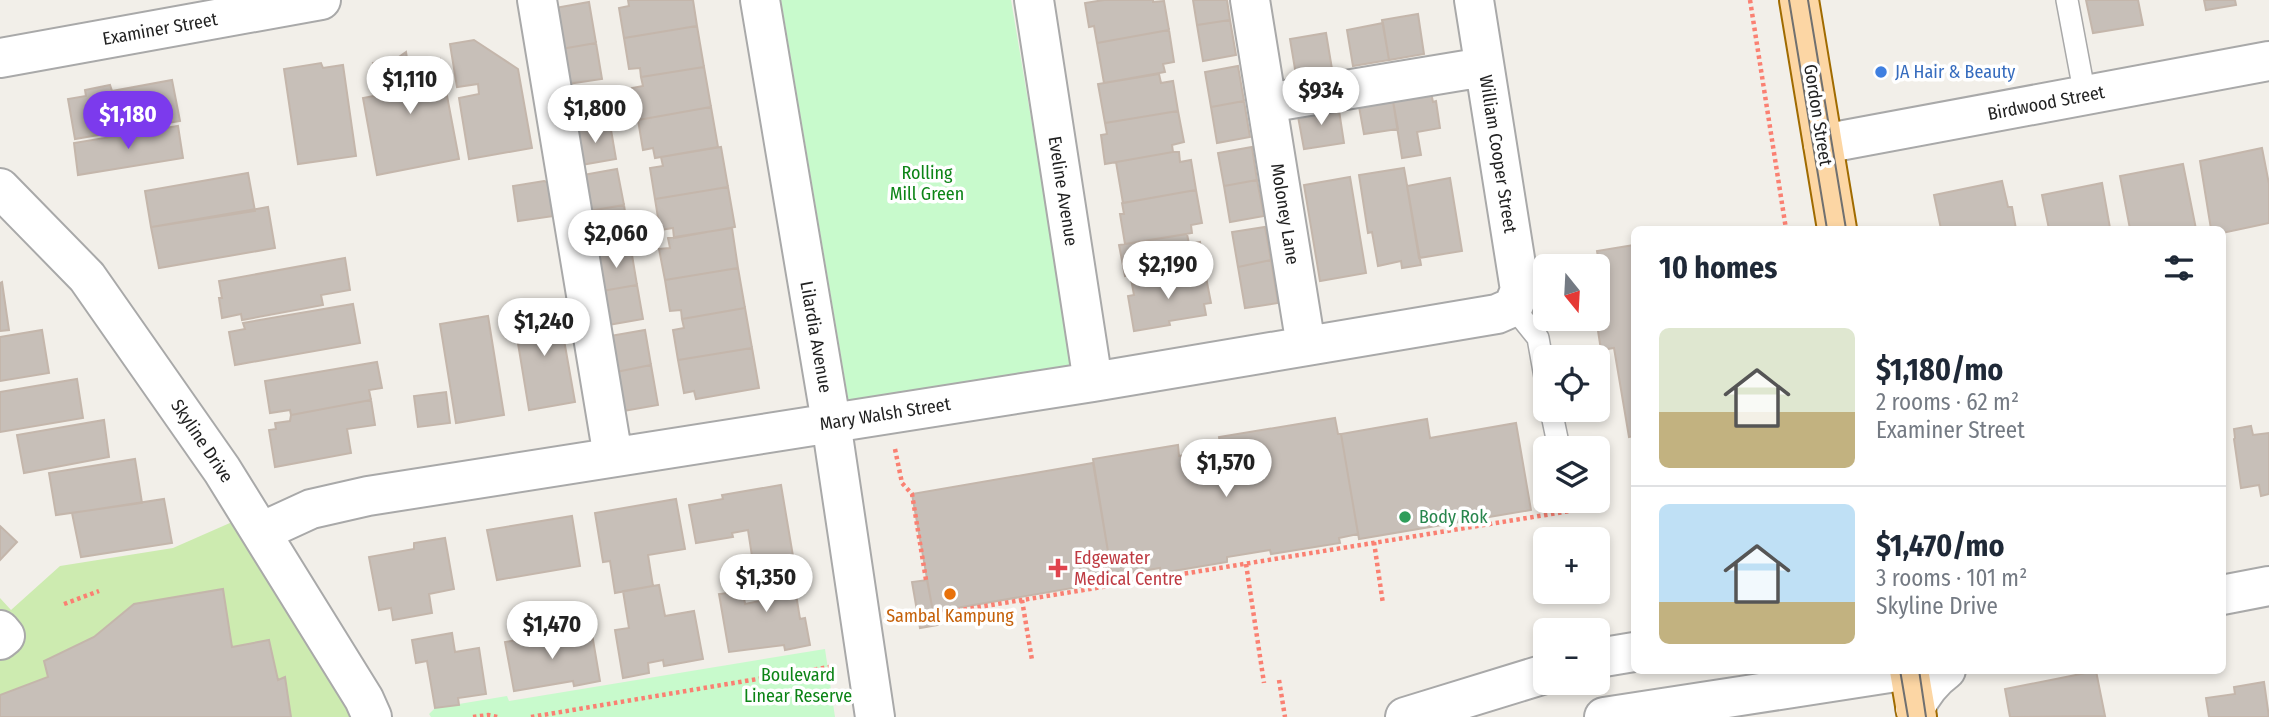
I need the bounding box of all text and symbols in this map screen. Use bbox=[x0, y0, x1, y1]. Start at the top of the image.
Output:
street label: Examiner Street bbox=[101, 8, 219, 50]
pin: $1,110 bbox=[353, 57, 467, 116]
place label: JA Hair & Beauty bbox=[1895, 61, 2015, 83]
street label: Gordon Street bbox=[1799, 63, 1837, 168]
marker: JA Hair & Beauty bbox=[1873, 64, 1889, 80]
text: $1,110 bbox=[383, 65, 437, 93]
pin: $934 bbox=[1280, 68, 1362, 127]
street label: William Cooper Street bbox=[1475, 73, 1521, 235]
text: $934 bbox=[1298, 76, 1344, 104]
street label: Birdwood Street bbox=[1986, 81, 2106, 125]
pin: $1,800 bbox=[538, 86, 652, 145]
pin: $1,180 bbox=[71, 92, 185, 151]
text: $1,800 bbox=[564, 94, 626, 122]
text: $1,180 bbox=[99, 100, 157, 128]
street label: Eveline Avenue bbox=[1043, 135, 1083, 248]
park label: Rolling Mill Green bbox=[890, 162, 964, 205]
street label: Moloney Lane bbox=[1266, 162, 1304, 266]
pin: $2,060 bbox=[559, 210, 673, 270]
text: $2,060 bbox=[584, 219, 648, 247]
pin: $2,190 bbox=[1111, 242, 1225, 301]
icon: filters bbox=[2160, 249, 2198, 287]
text: $2,190 bbox=[1139, 250, 1197, 278]
text: 10 homes bbox=[1659, 250, 1777, 286]
north arrow bbox=[1533, 254, 1610, 331]
map controls bbox=[1533, 254, 1610, 695]
street label: Lilardia Avenue bbox=[795, 279, 837, 395]
pin: $1,240 bbox=[487, 298, 601, 358]
text: $1,240 bbox=[514, 307, 574, 335]
button: locate bbox=[1533, 345, 1610, 422]
text: $1,180/mo bbox=[1876, 352, 2003, 388]
icon: home bbox=[1715, 356, 1799, 440]
text: 2 rooms · 62 m² bbox=[1876, 388, 2019, 416]
street label: Mary Walsh Street bbox=[818, 393, 952, 435]
street label: Skyline Drive bbox=[166, 395, 238, 487]
text: Examiner Street bbox=[1876, 416, 2025, 444]
button: layers bbox=[1533, 436, 1610, 513]
pin: $1,570 bbox=[1169, 440, 1283, 499]
text: $1,570 bbox=[1197, 448, 1255, 476]
place label: Body Rok bbox=[1419, 506, 1488, 528]
marker: Body Rok bbox=[1397, 509, 1413, 525]
button: + bbox=[1533, 527, 1610, 604]
text: $1,470/mo bbox=[1876, 528, 2004, 564]
icon: home bbox=[1715, 532, 1799, 616]
place label: Edgewater Medical Centre bbox=[1074, 547, 1183, 590]
pin: $1,350 bbox=[709, 554, 823, 614]
marker: Edgewater Medical Centre bbox=[1048, 558, 1068, 578]
text: $1,350 bbox=[736, 563, 796, 591]
text: 3 rooms · 101 m² bbox=[1876, 564, 2027, 592]
marker: Sambal Kampung bbox=[942, 586, 958, 602]
text: Skyline Drive bbox=[1876, 592, 1998, 620]
pin: $1,470 bbox=[495, 602, 609, 661]
place label: Sambal Kampung bbox=[886, 605, 1014, 627]
text: $1,470 bbox=[523, 610, 581, 638]
button: − bbox=[1533, 618, 1610, 695]
park label: Boulevard Linear Reserve bbox=[744, 664, 852, 707]

